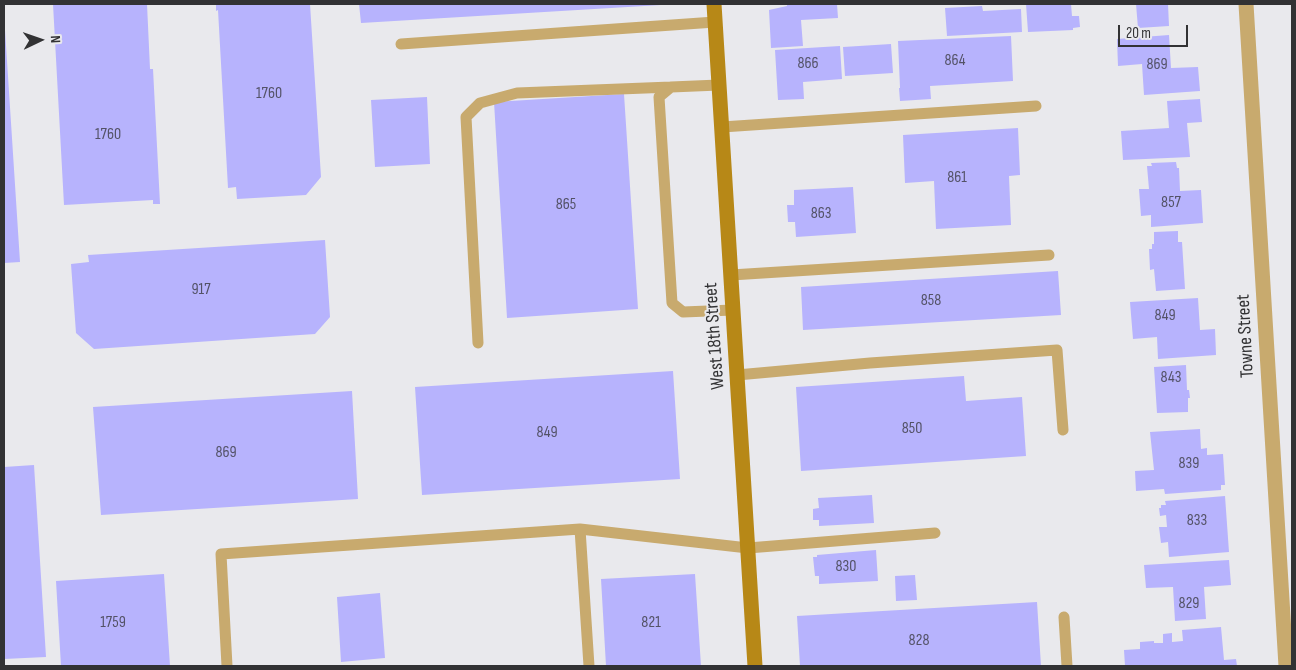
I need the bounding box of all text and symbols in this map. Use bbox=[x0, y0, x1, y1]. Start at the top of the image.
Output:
north arrow bbox=[15, 15, 65, 65]
scale bar bbox=[1121, 15, 1191, 47]
text: 20 m bbox=[1126, 24, 1151, 43]
text: N bbox=[47, 35, 64, 43]
house number: 864 bbox=[945, 51, 965, 71]
house number: 866 bbox=[797, 54, 819, 74]
house number: 869 bbox=[1146, 55, 1168, 75]
house number: 1760 bbox=[256, 84, 282, 104]
house number: 1760 bbox=[95, 125, 121, 145]
house number: 861 bbox=[947, 168, 967, 188]
house number: 857 bbox=[1161, 193, 1181, 213]
house number: 865 bbox=[556, 195, 576, 215]
house number: 863 bbox=[811, 204, 831, 224]
house number: 917 bbox=[191, 280, 211, 300]
street label: West 18th Street bbox=[700, 282, 730, 390]
house number: 858 bbox=[921, 291, 941, 311]
street label: Towne Street bbox=[1232, 294, 1260, 378]
house number: 849 bbox=[1154, 306, 1176, 326]
house number: 843 bbox=[1161, 368, 1181, 388]
house number: 850 bbox=[902, 419, 922, 439]
house number: 849 bbox=[536, 423, 558, 443]
house number: 869 bbox=[215, 443, 237, 463]
house number: 839 bbox=[1179, 454, 1199, 474]
house number: 833 bbox=[1187, 511, 1207, 531]
house number: 830 bbox=[836, 557, 856, 577]
house number: 829 bbox=[1179, 594, 1199, 614]
house number: 1759 bbox=[100, 613, 126, 633]
house number: 821 bbox=[641, 613, 661, 633]
house number: 828 bbox=[909, 631, 929, 651]

